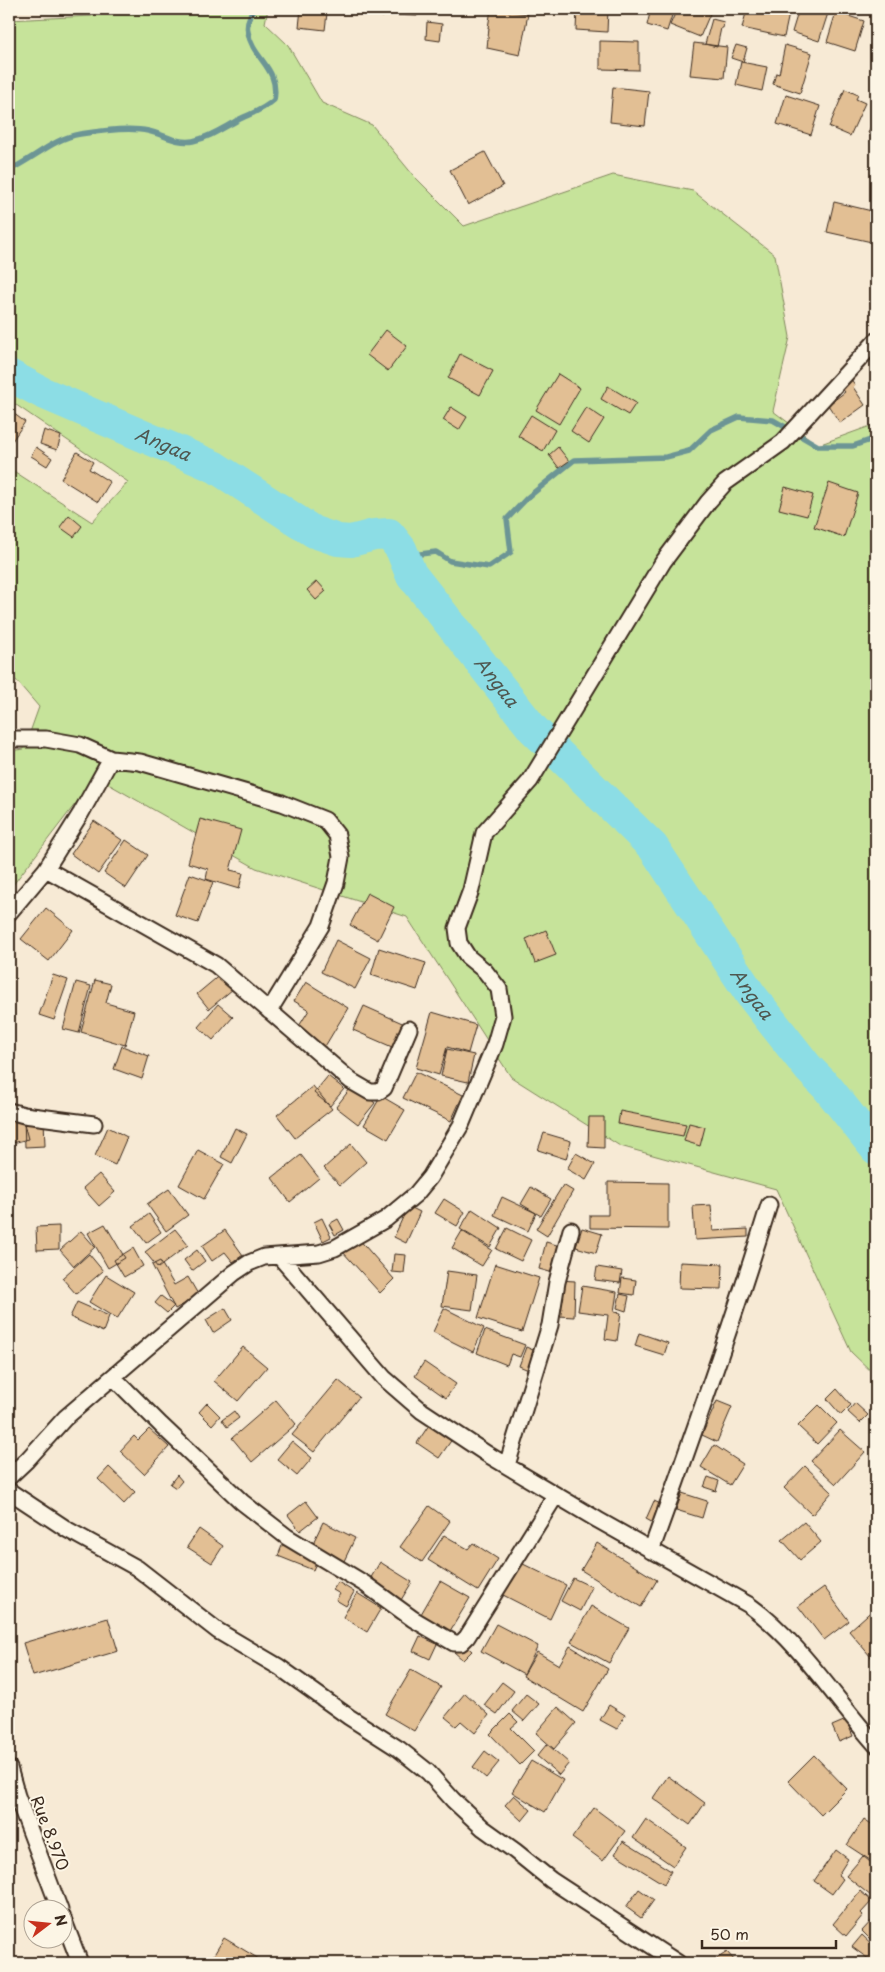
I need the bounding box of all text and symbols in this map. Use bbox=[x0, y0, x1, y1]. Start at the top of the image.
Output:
water label: Angaa bbox=[132, 419, 196, 467]
water label: Angaa bbox=[469, 650, 526, 713]
water label: Angaa bbox=[725, 962, 781, 1026]
street label: Rue 8.970 bbox=[26, 1792, 76, 1873]
north arrow bbox=[22, 1900, 72, 1950]
text: N bbox=[49, 1912, 73, 1929]
scale bar bbox=[702, 1917, 836, 1949]
text: 50 m bbox=[710, 1922, 749, 1945]

